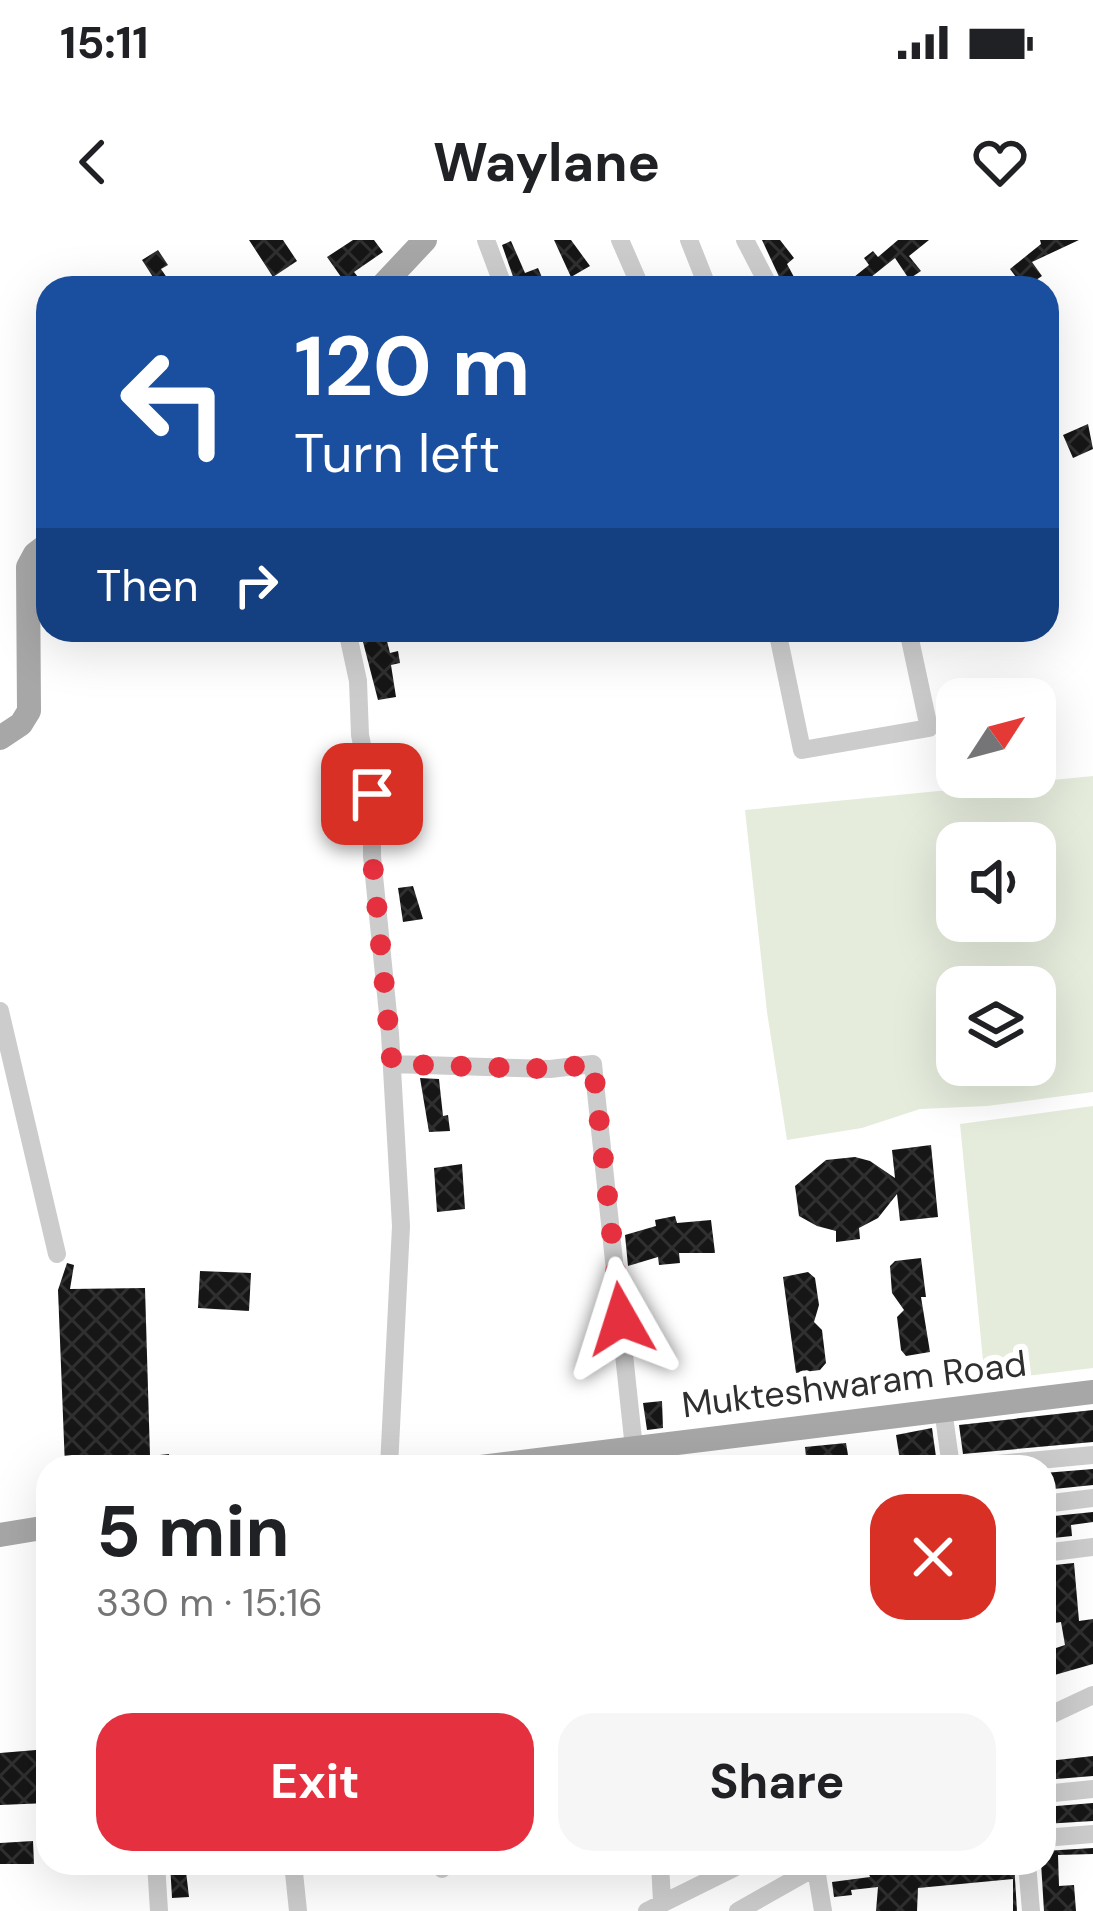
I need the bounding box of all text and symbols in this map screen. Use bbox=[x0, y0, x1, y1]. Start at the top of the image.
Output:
text: 15:11 bbox=[60, 13, 149, 72]
text: Waylane bbox=[433, 127, 660, 198]
icon: back bbox=[60, 129, 126, 195]
icon: heart bbox=[967, 129, 1033, 195]
text: 120 m bbox=[294, 312, 531, 421]
icon: left bbox=[96, 324, 252, 480]
text: Turn left bbox=[294, 418, 500, 489]
icon: right bbox=[223, 552, 289, 618]
text: Then bbox=[96, 556, 199, 615]
north arrow bbox=[936, 678, 1056, 798]
map controls bbox=[936, 678, 1056, 1086]
pin bbox=[321, 743, 423, 845]
icon: arrive bbox=[339, 761, 405, 827]
button: sound bbox=[936, 822, 1056, 942]
button: layers bbox=[936, 966, 1056, 1086]
position arrow bbox=[558, 1256, 684, 1382]
street label: Mukteshwaram Road bbox=[679, 1340, 1029, 1428]
text: 5 min bbox=[96, 1485, 290, 1578]
button: close bbox=[870, 1494, 996, 1620]
text: 330 m · 15:16 bbox=[96, 1577, 323, 1628]
button: Exit bbox=[96, 1713, 534, 1851]
button: Share bbox=[558, 1713, 996, 1851]

